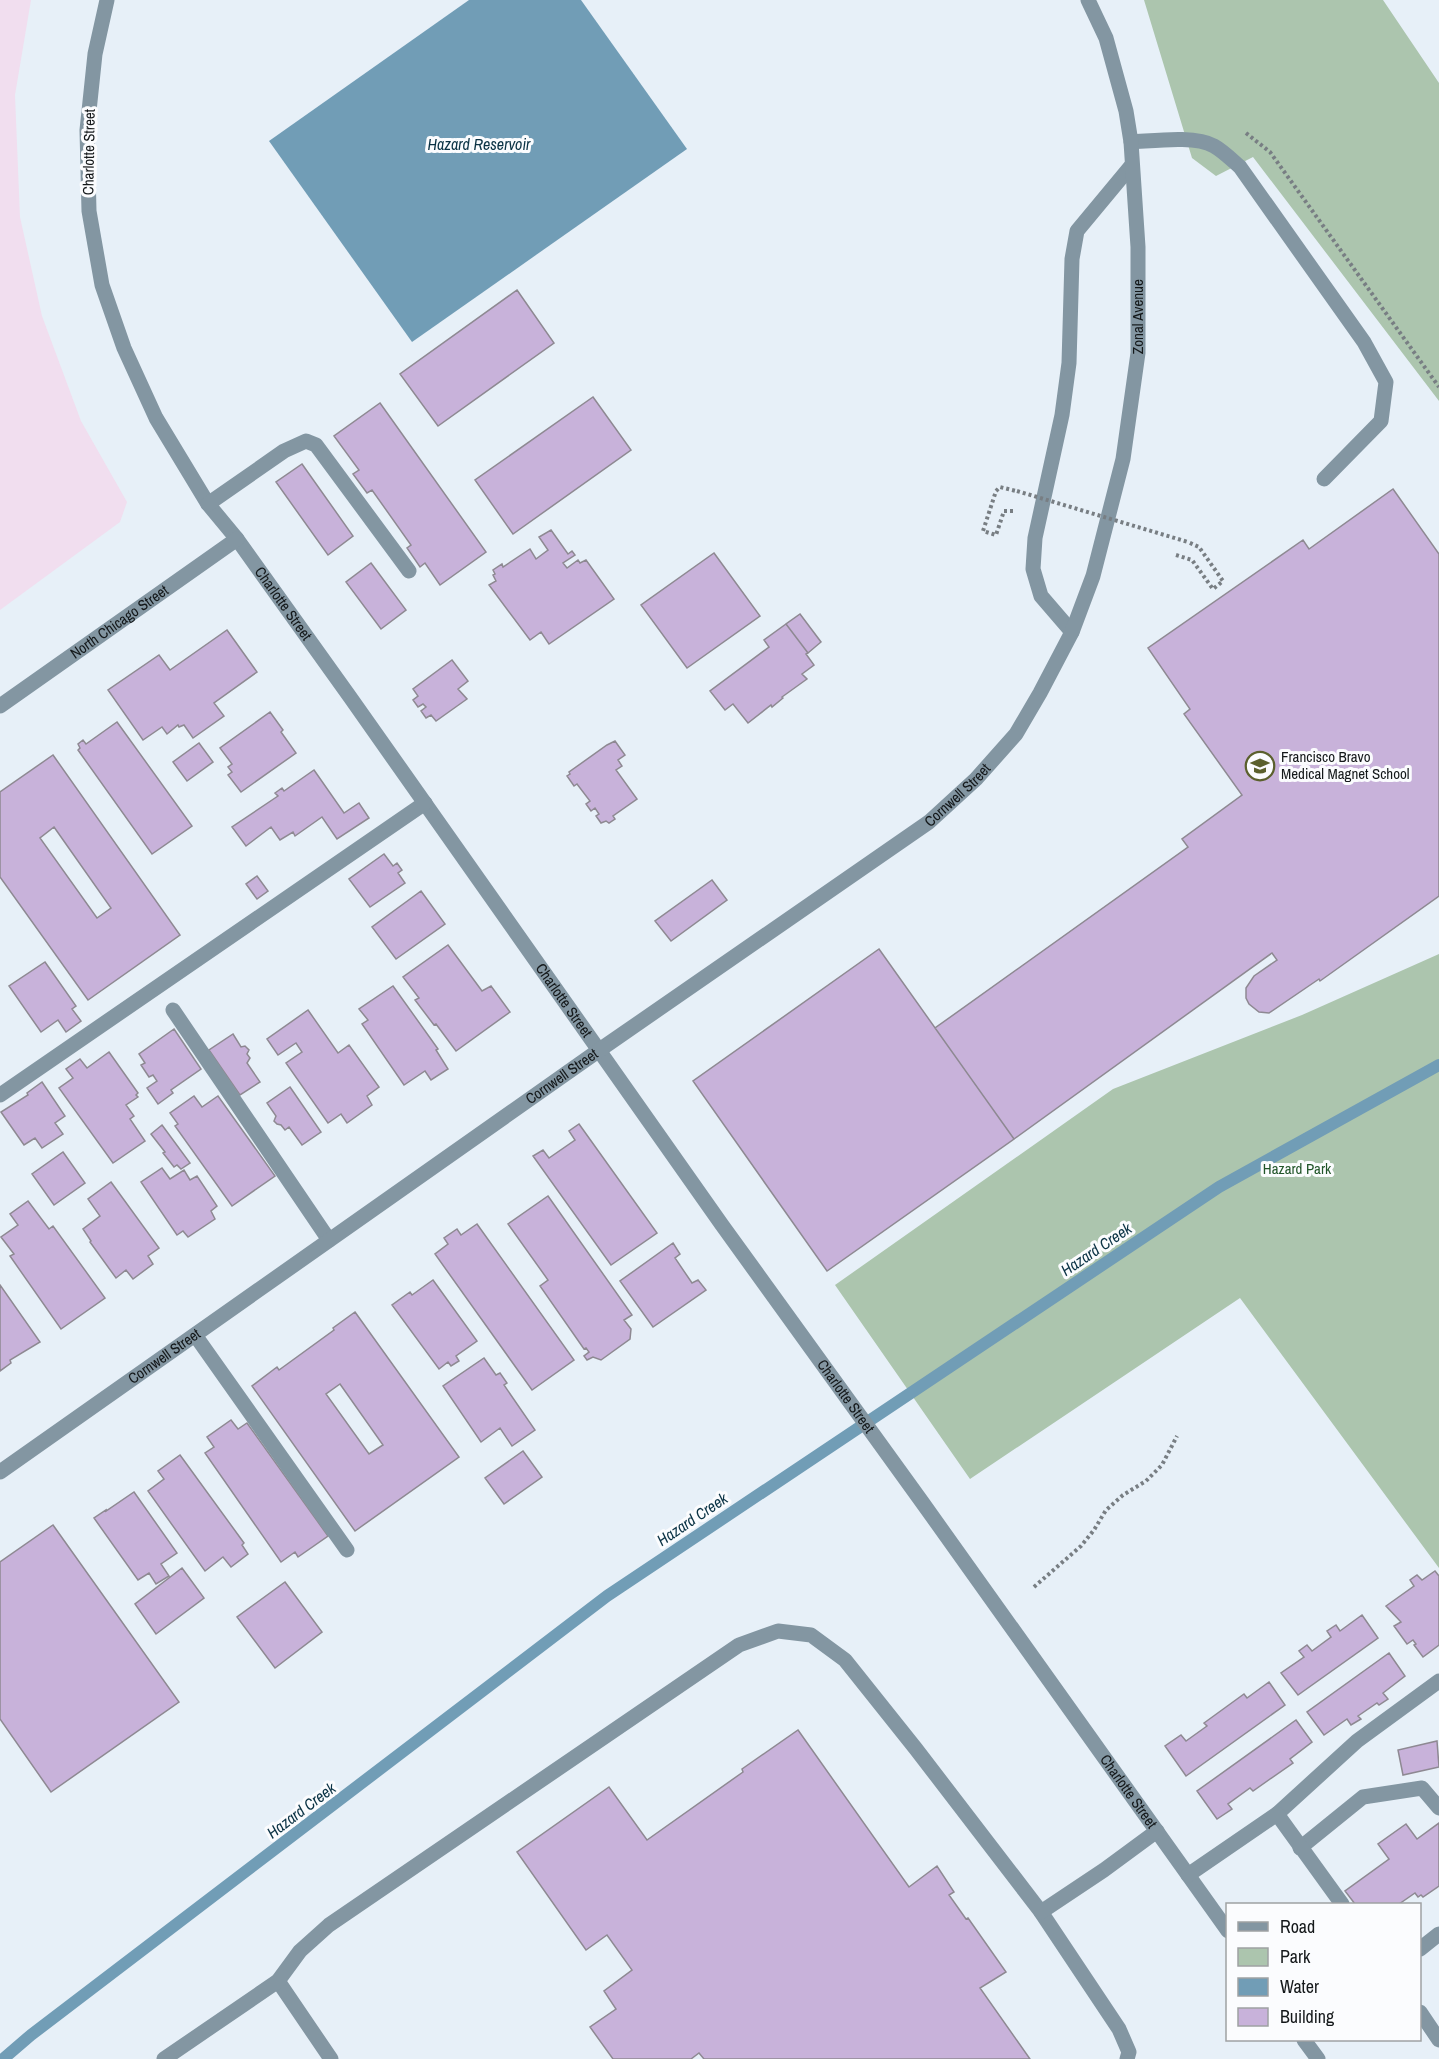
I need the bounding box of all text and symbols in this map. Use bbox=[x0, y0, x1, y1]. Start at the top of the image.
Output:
street label: Charlotte Street bbox=[77, 108, 100, 195]
water label: Hazard Reservoir bbox=[428, 133, 531, 155]
street label: Zonal Avenue bbox=[1127, 279, 1148, 354]
street label: Charlotte Street bbox=[250, 562, 318, 645]
street label: North Chicago Street bbox=[66, 579, 173, 663]
place label: Francisco Bravo Medical Magnet School bbox=[1281, 746, 1410, 784]
school or university icon: Francisco Bravo Medical Magnet School bbox=[1244, 750, 1276, 782]
street label: Cornwell Street bbox=[919, 758, 996, 831]
street label: Charlotte Street bbox=[531, 959, 598, 1042]
street label: Cornwell Street bbox=[521, 1043, 602, 1109]
park label: Hazard Park bbox=[1263, 1158, 1332, 1179]
water label: Hazard Creek bbox=[1056, 1217, 1136, 1281]
street label: Cornwell Street bbox=[124, 1323, 205, 1389]
street label: Charlotte Street bbox=[812, 1355, 880, 1438]
water label: Hazard Creek bbox=[652, 1487, 732, 1551]
street label: Charlotte Street bbox=[1095, 1750, 1163, 1833]
water label: Hazard Creek bbox=[262, 1777, 340, 1843]
legend bbox=[1226, 1903, 1421, 2041]
text: Road bbox=[1280, 1914, 1315, 1939]
text: Park bbox=[1280, 1944, 1311, 1969]
text: Water bbox=[1280, 1974, 1319, 1999]
text: Building bbox=[1280, 2004, 1335, 2029]

